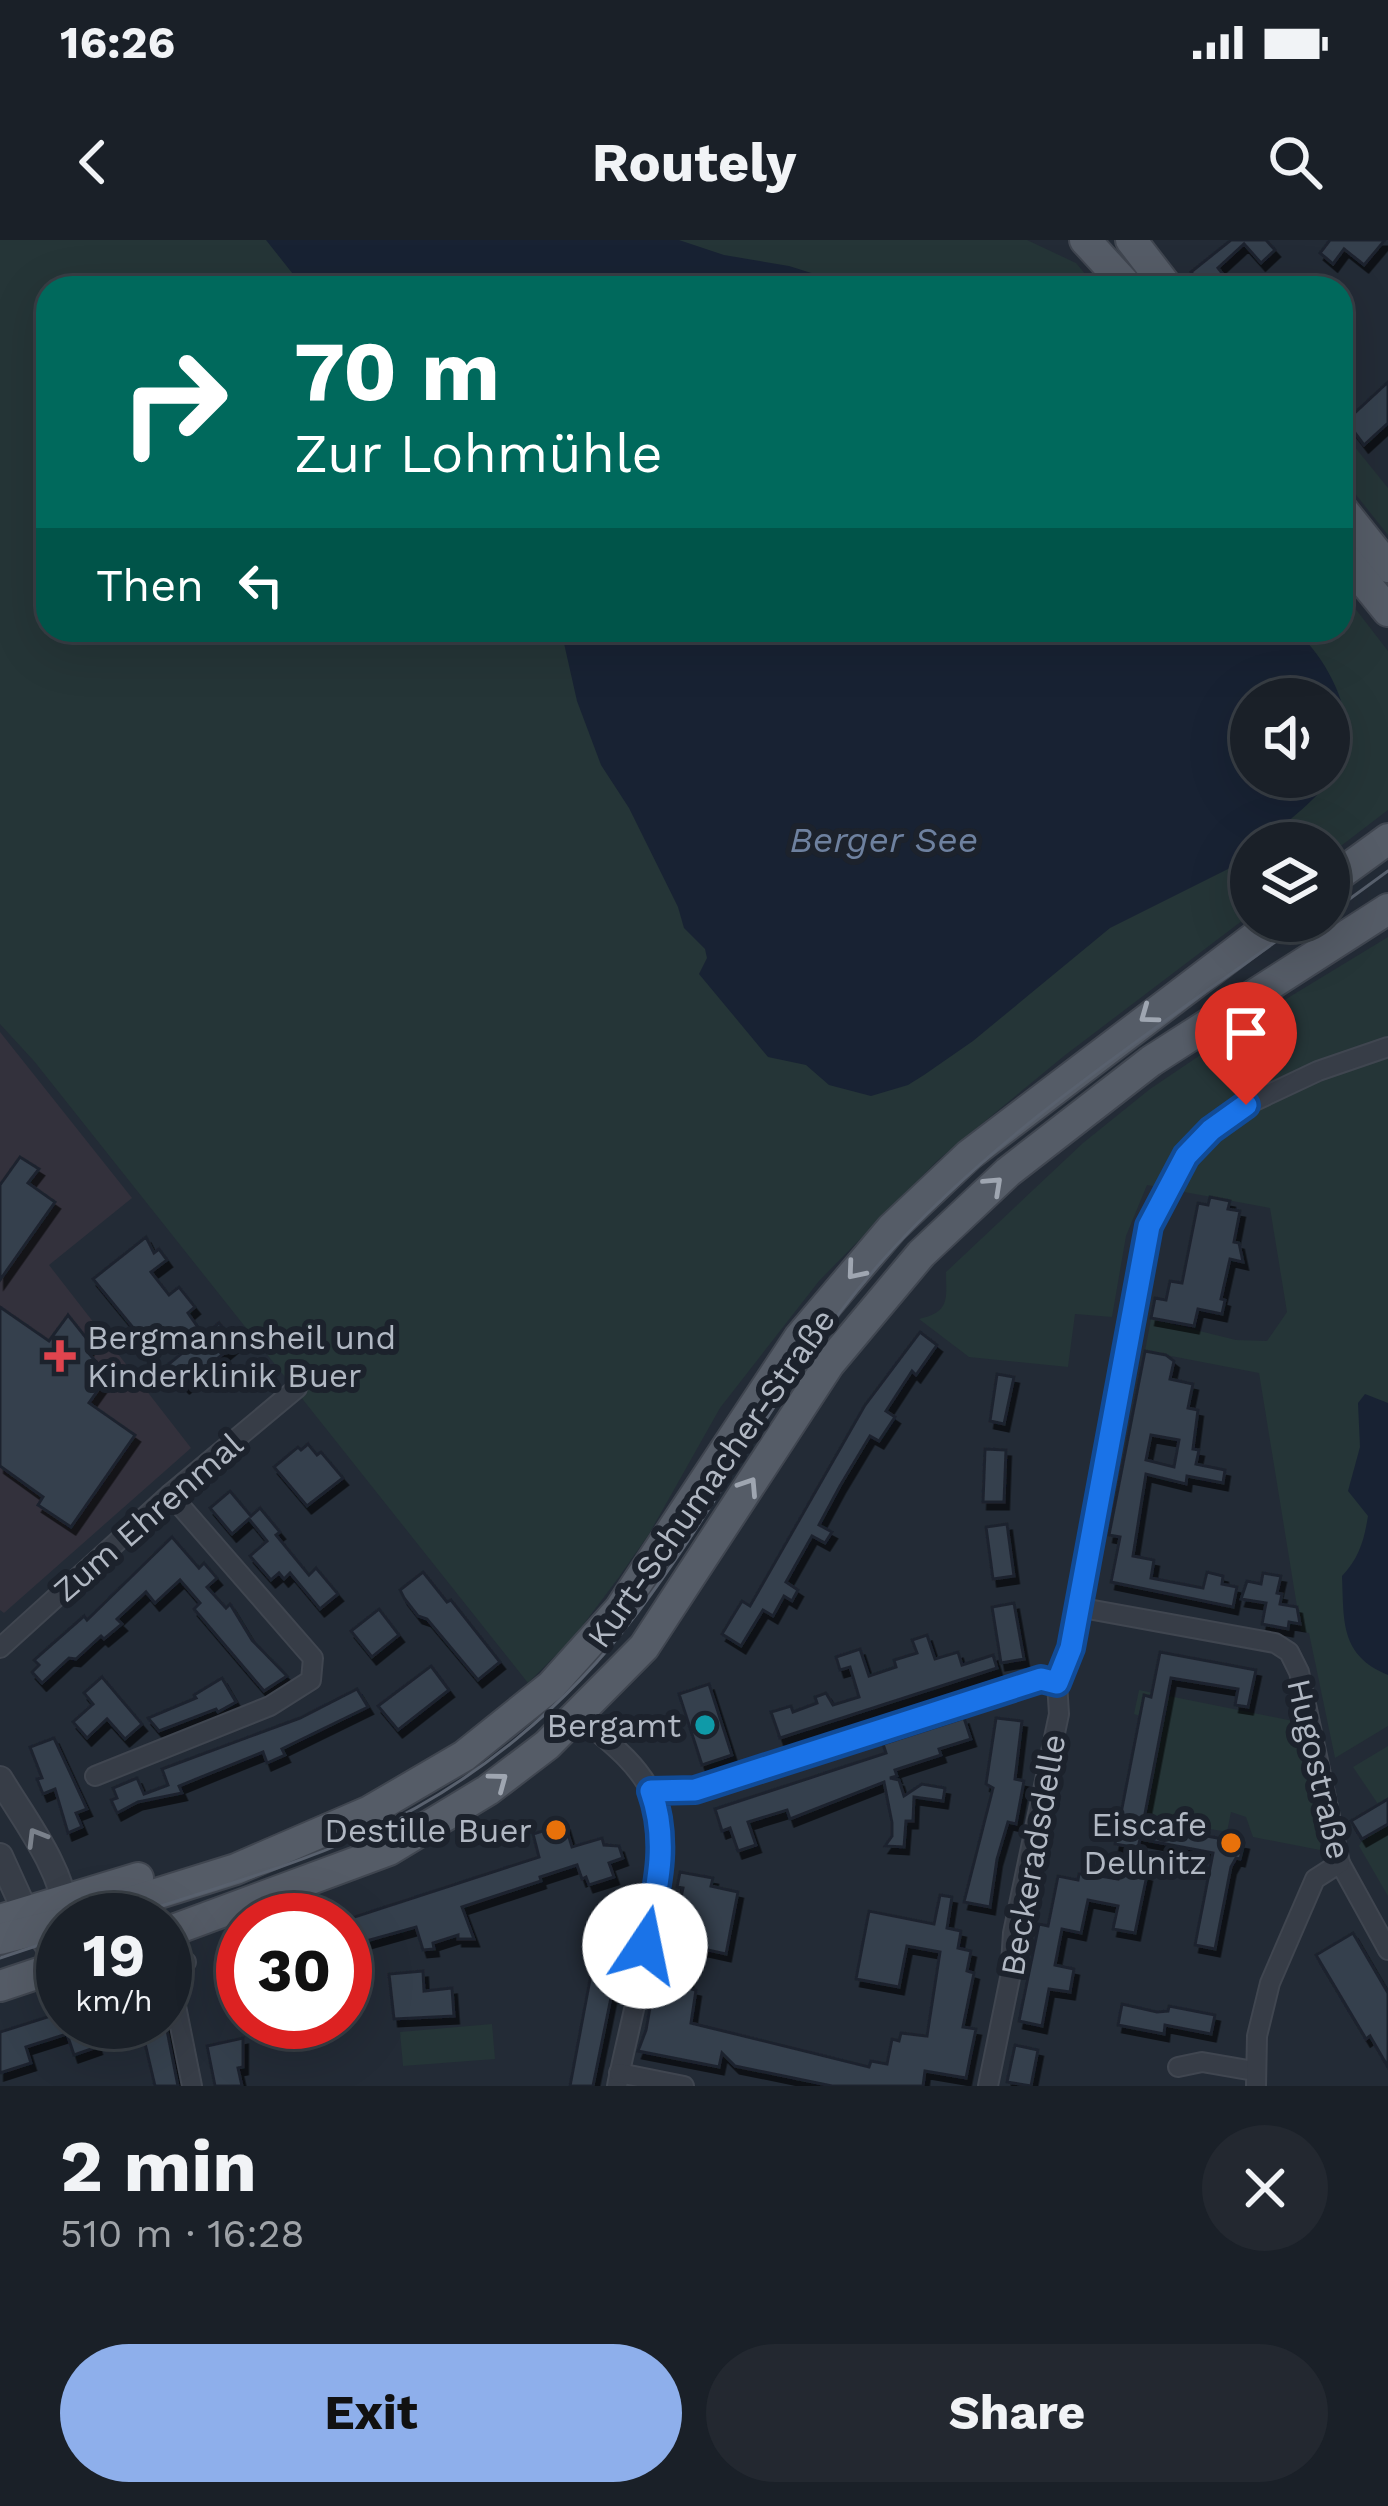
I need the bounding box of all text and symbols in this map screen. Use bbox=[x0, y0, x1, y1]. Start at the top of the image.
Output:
text: 16:26 bbox=[60, 16, 175, 69]
icon: back bbox=[60, 129, 126, 195]
icon: search bbox=[1262, 129, 1328, 195]
text: Routely bbox=[592, 131, 796, 194]
text: 70 m bbox=[294, 322, 500, 420]
icon: right bbox=[96, 324, 252, 480]
text: Zur Lohmühle bbox=[294, 422, 663, 485]
icon: left bbox=[228, 552, 294, 618]
text: Then bbox=[96, 559, 204, 612]
map controls bbox=[1230, 678, 1350, 942]
button: sound bbox=[1230, 678, 1350, 798]
water label: Berger See bbox=[790, 819, 978, 861]
button: layers bbox=[1230, 822, 1350, 942]
pin bbox=[1195, 982, 1297, 1105]
icon: arrive bbox=[1213, 1000, 1279, 1066]
one-way arrow bbox=[1140, 1001, 1161, 1023]
one-way arrow bbox=[981, 1178, 1002, 1199]
one-way arrow bbox=[848, 1257, 870, 1279]
street label: Kurt-Schumacher-Straße bbox=[579, 1301, 843, 1655]
place label: Bergmannsheil und Kinderklinik Buer bbox=[87, 1318, 396, 1395]
marker: Bergmannsheil und Kinderklinik Buer bbox=[44, 1340, 76, 1372]
street label: Zum Ehrenmal bbox=[46, 1424, 250, 1610]
one-way arrow bbox=[735, 1477, 757, 1499]
street label: Hugostraße bbox=[1279, 1675, 1359, 1863]
place label: Bergamt bbox=[546, 1706, 681, 1745]
marker: Bergamt bbox=[692, 1712, 718, 1738]
street label: Beckeradsdelle bbox=[993, 1731, 1073, 1979]
one-way arrow bbox=[486, 1773, 507, 1795]
place label: Eiscafe Dellnitz bbox=[1083, 1805, 1207, 1882]
place label: Destille Buer bbox=[324, 1811, 532, 1850]
marker: Destille Buer bbox=[543, 1817, 569, 1843]
one-way arrow bbox=[27, 1828, 50, 1850]
marker: Eiscafe Dellnitz bbox=[1218, 1830, 1244, 1856]
position arrow bbox=[582, 1883, 708, 2009]
speed limit sign: 30 bbox=[216, 1893, 372, 2049]
text: 19 bbox=[83, 1920, 145, 1991]
text: km/h bbox=[75, 1983, 153, 2018]
text: 2 min bbox=[60, 2124, 257, 2208]
button: close bbox=[1202, 2125, 1328, 2251]
text: 510 m · 16:28 bbox=[60, 2211, 305, 2256]
button: Exit bbox=[60, 2344, 682, 2482]
button: Share bbox=[706, 2344, 1328, 2482]

